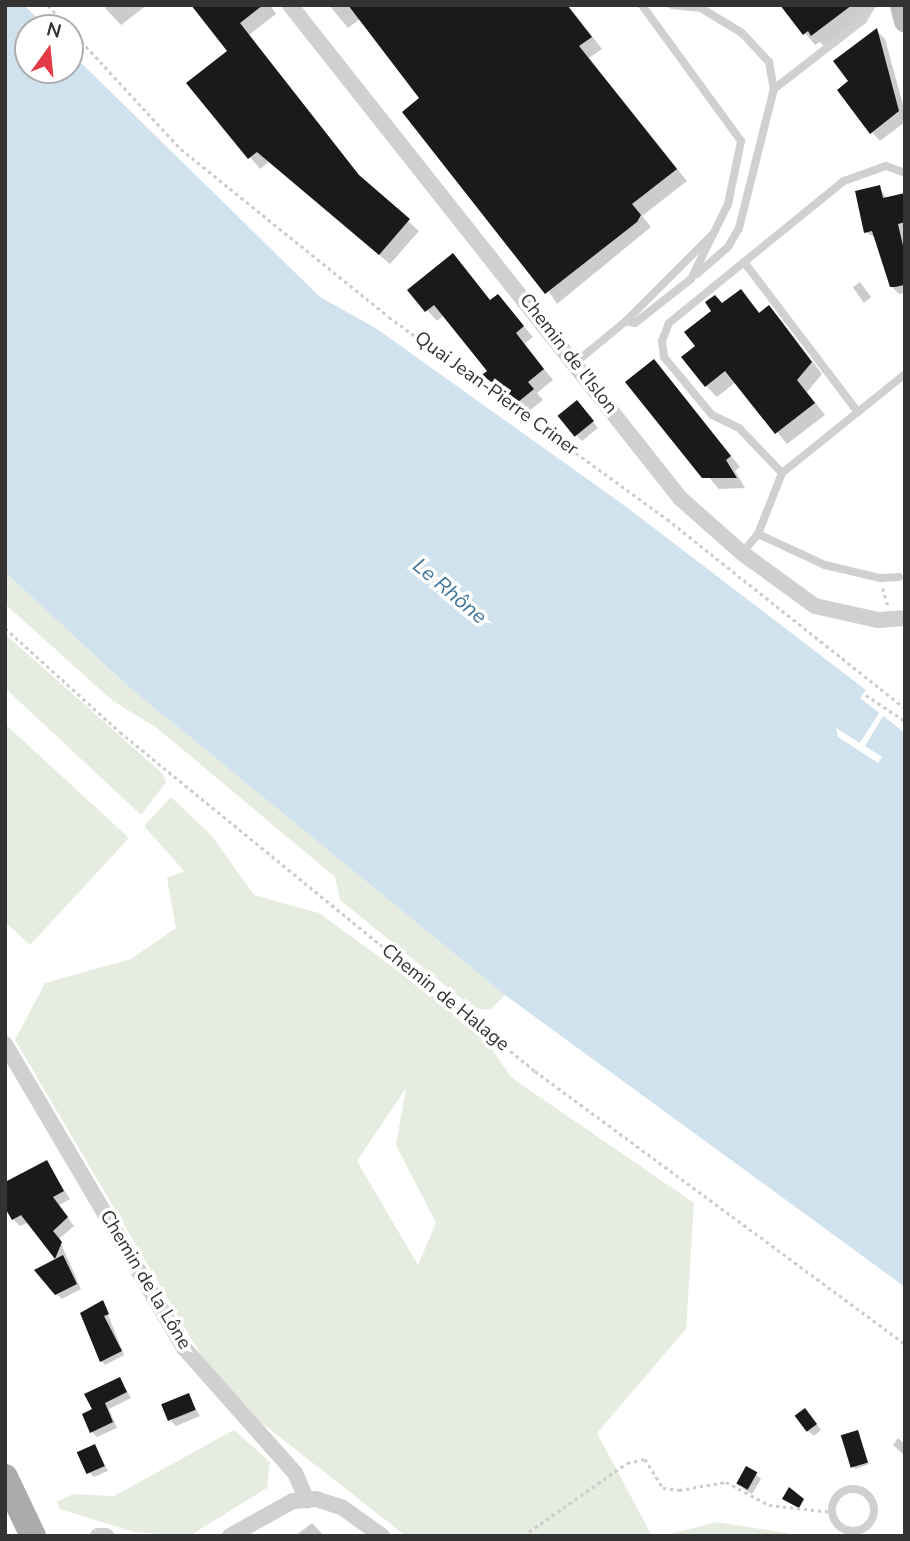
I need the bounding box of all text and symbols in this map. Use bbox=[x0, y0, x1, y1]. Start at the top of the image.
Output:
north arrow bbox=[14, 14, 84, 84]
text: N bbox=[44, 16, 64, 45]
street label: Chemin de l'Islon bbox=[514, 289, 622, 419]
street label: Quai Jean-Pierre Criner bbox=[410, 327, 582, 461]
water label: Le Rhône bbox=[408, 553, 492, 629]
street label: Chemin de Halage bbox=[377, 940, 513, 1056]
street label: Chemin de la Lône bbox=[94, 1206, 196, 1354]

